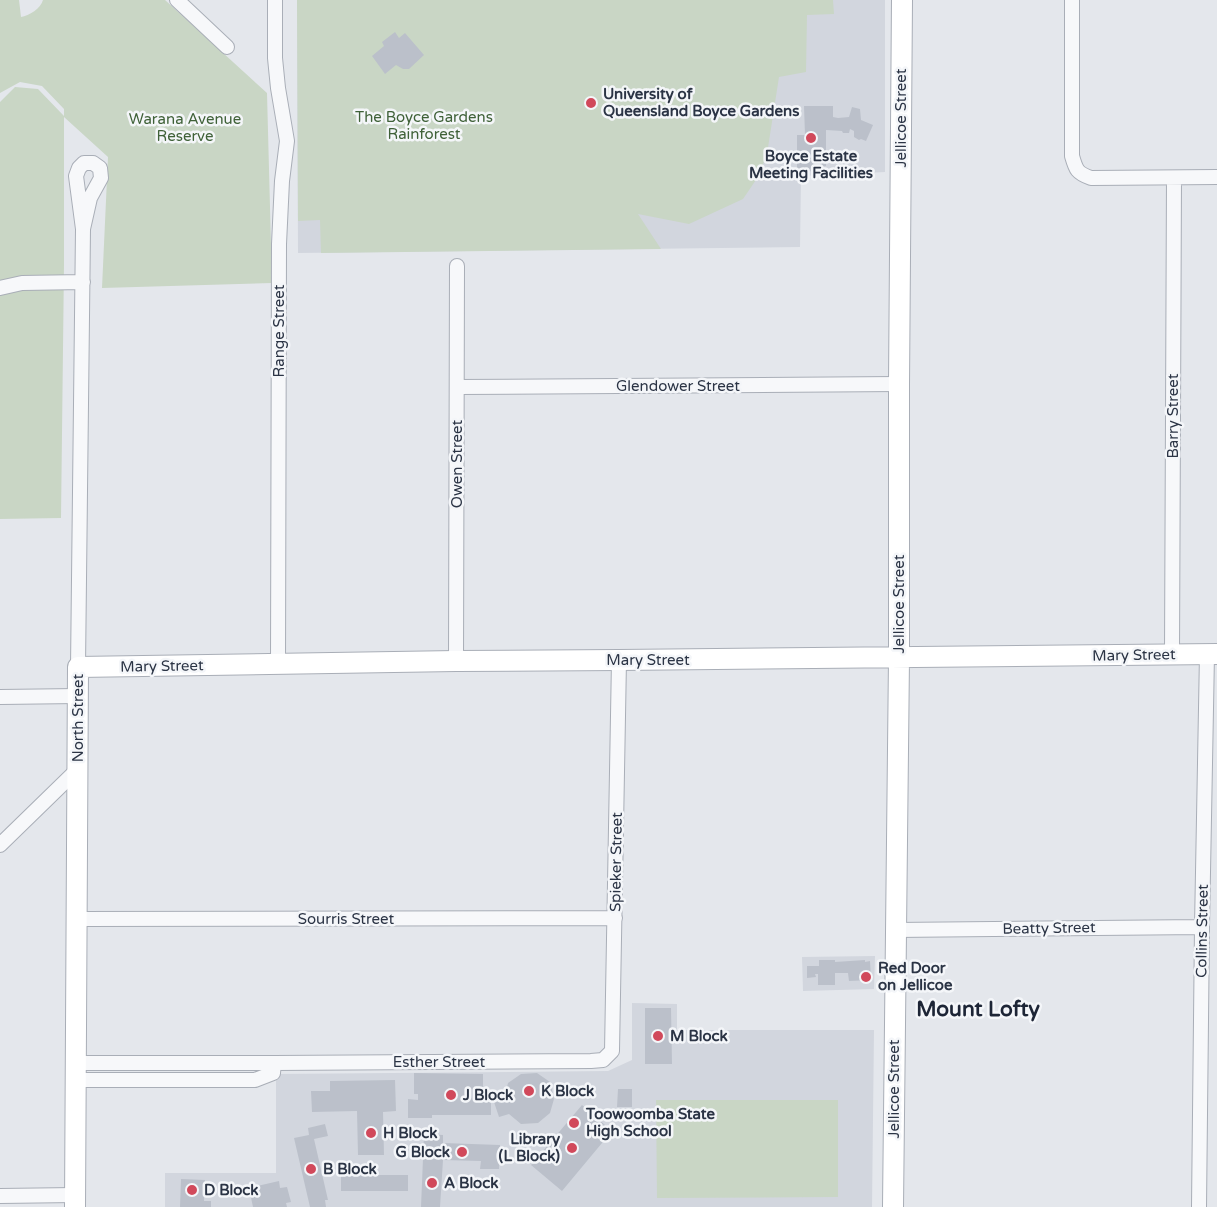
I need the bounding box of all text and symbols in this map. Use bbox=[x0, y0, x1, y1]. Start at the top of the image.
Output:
street label: Jellicoe Street bbox=[892, 68, 910, 168]
place label: University of Queensland Boyce Gardens bbox=[603, 85, 799, 121]
marker: University of Queensland Boyce Gardens bbox=[584, 96, 598, 110]
park label: The Boyce Gardens Rainforest bbox=[355, 108, 493, 143]
park label: Warana Avenue Reserve bbox=[129, 110, 241, 145]
marker: Boyce Estate Meeting Facilities bbox=[804, 131, 818, 145]
place label: Boyce Estate Meeting Facilities bbox=[749, 147, 873, 183]
street label: Range Street bbox=[270, 284, 288, 377]
street label: Barry Street bbox=[1164, 373, 1182, 459]
street label: Glendower Street bbox=[616, 377, 740, 395]
street label: Owen Street bbox=[448, 420, 466, 508]
street label: Jellicoe Street bbox=[890, 554, 908, 654]
street label: Mary Street bbox=[1092, 645, 1176, 665]
street label: Mary Street bbox=[606, 651, 690, 669]
street label: Mary Street bbox=[120, 656, 204, 676]
street label: North Street bbox=[69, 674, 87, 762]
street label: Spieker Street bbox=[606, 812, 626, 912]
street label: Collins Street bbox=[1192, 884, 1212, 978]
street label: Sourris Street bbox=[298, 910, 395, 928]
street label: Beatty Street bbox=[1002, 918, 1096, 938]
place label: Red Door on Jellicoe bbox=[878, 959, 953, 994]
marker: Red Door on Jellicoe bbox=[859, 970, 873, 984]
district label: Mount Lofty bbox=[916, 997, 1040, 1022]
place label: M Block bbox=[670, 1027, 728, 1045]
marker: M Block bbox=[651, 1029, 665, 1043]
street label: Jellicoe Street bbox=[885, 1039, 903, 1139]
street label: Esther Street bbox=[393, 1053, 486, 1071]
place label: K Block bbox=[541, 1082, 594, 1100]
marker: K Block bbox=[522, 1084, 536, 1098]
place label: J Block bbox=[462, 1086, 513, 1104]
marker: J Block bbox=[444, 1088, 458, 1102]
place label: Toowoomba State High School bbox=[585, 1105, 715, 1141]
marker: Toowoomba State High School bbox=[567, 1116, 581, 1130]
place label: H Block bbox=[383, 1124, 438, 1142]
marker: H Block bbox=[364, 1126, 378, 1140]
place label: Library (L Block) bbox=[499, 1130, 560, 1165]
marker: Library (L Block) bbox=[565, 1141, 579, 1155]
place label: G Block bbox=[395, 1143, 450, 1161]
marker: G Block bbox=[455, 1145, 469, 1159]
place label: B Block bbox=[323, 1160, 377, 1178]
marker: B Block bbox=[304, 1162, 318, 1176]
place label: A Block bbox=[444, 1174, 498, 1192]
marker: A Block bbox=[425, 1176, 439, 1190]
place label: D Block bbox=[204, 1181, 258, 1199]
marker: D Block bbox=[185, 1183, 199, 1197]

